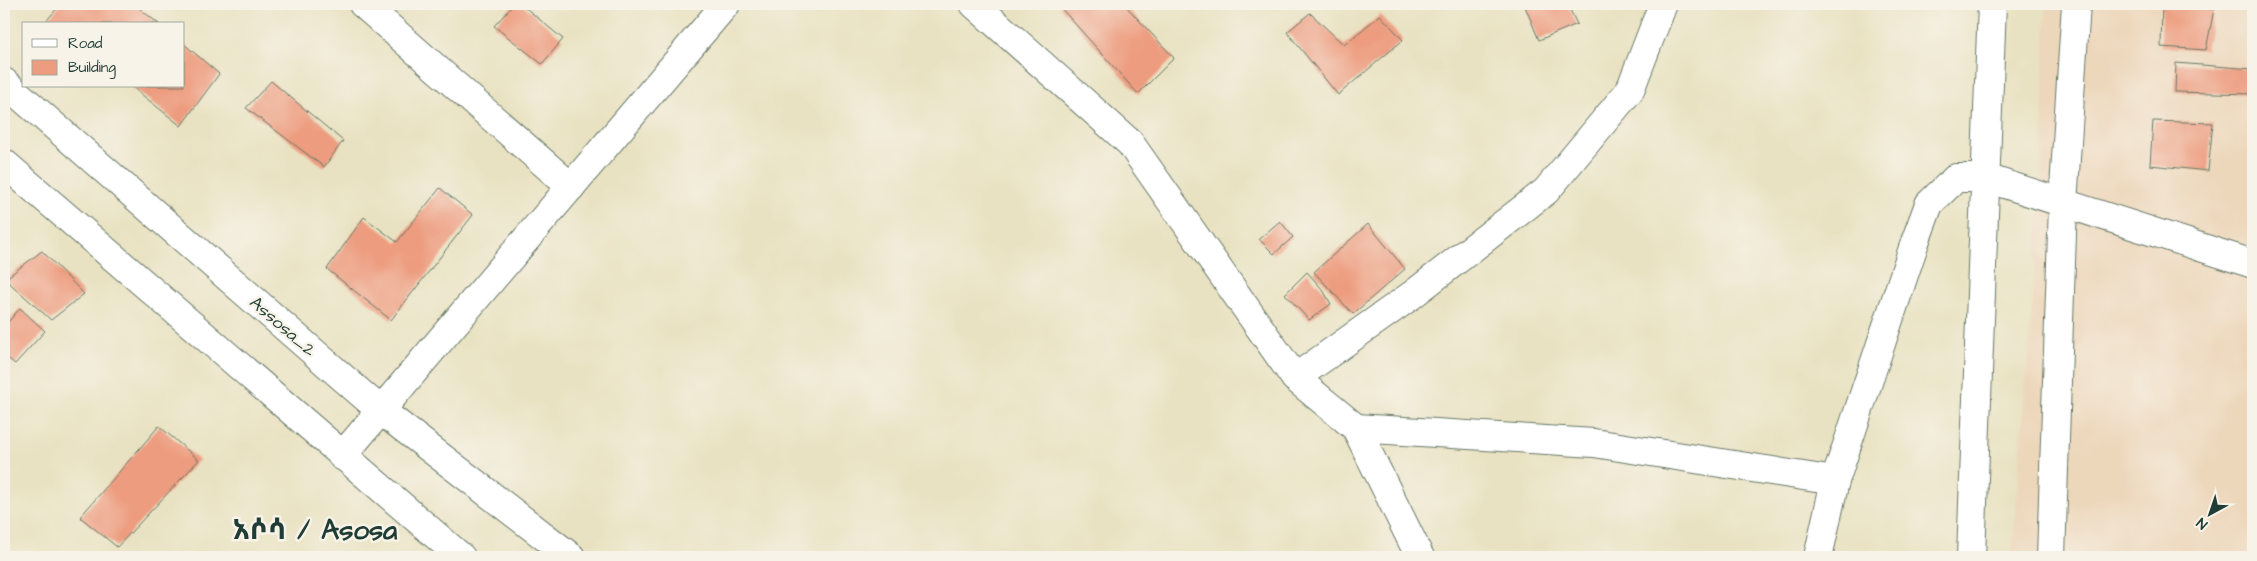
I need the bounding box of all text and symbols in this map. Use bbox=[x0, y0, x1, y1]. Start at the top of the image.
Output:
legend bbox=[22, 22, 185, 88]
text: Road bbox=[68, 33, 103, 54]
text: Building bbox=[68, 57, 116, 79]
street label: Assosa_2 bbox=[244, 291, 322, 363]
north arrow bbox=[2184, 488, 2234, 538]
district label: አሶሳ / Asosa bbox=[233, 511, 398, 550]
text: N bbox=[2192, 513, 2212, 534]

